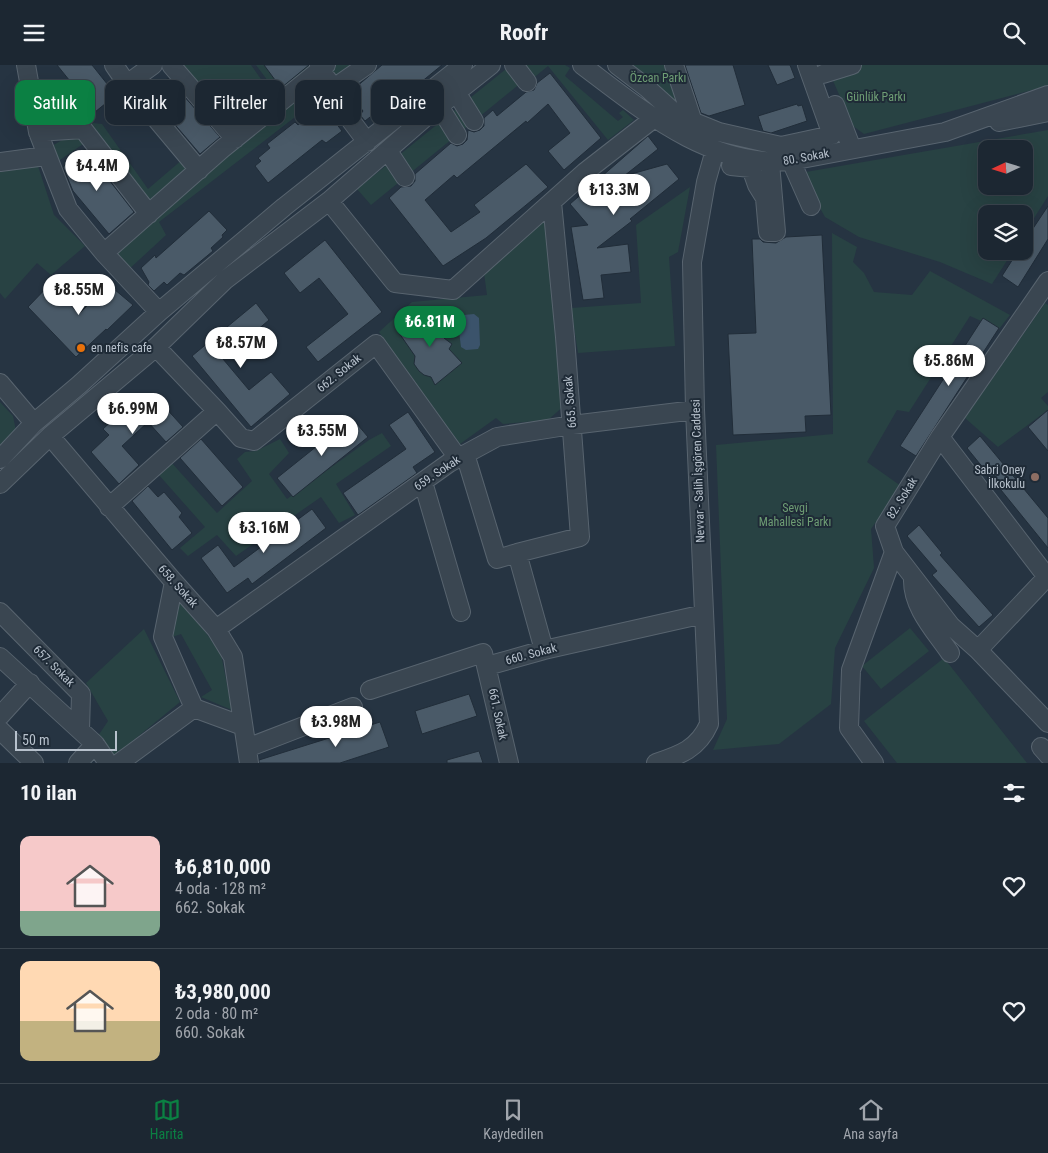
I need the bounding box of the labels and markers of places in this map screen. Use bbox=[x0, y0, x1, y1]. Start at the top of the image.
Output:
pin: ₺4.4M bbox=[62, 149, 132, 192]
pin: ₺13.3M bbox=[573, 173, 655, 216]
pin: ₺8.55M bbox=[38, 273, 120, 316]
pin: ₺6.81M bbox=[389, 305, 471, 348]
pin: ₺8.57M bbox=[200, 327, 282, 369]
place label: en nefis cafe bbox=[91, 341, 152, 355]
marker: en nefis cafe bbox=[75, 342, 87, 354]
pin: ₺5.86M bbox=[908, 345, 990, 387]
pin: ₺6.99M bbox=[92, 393, 174, 435]
pin: ₺3.55M bbox=[281, 415, 363, 457]
place label: Sabri Oney İlkokulu bbox=[974, 463, 1025, 491]
marker: Sabri Oney İlkokulu bbox=[1029, 471, 1041, 483]
pin: ₺3.16M bbox=[223, 511, 305, 554]
pin: ₺3.98M bbox=[295, 705, 377, 748]

